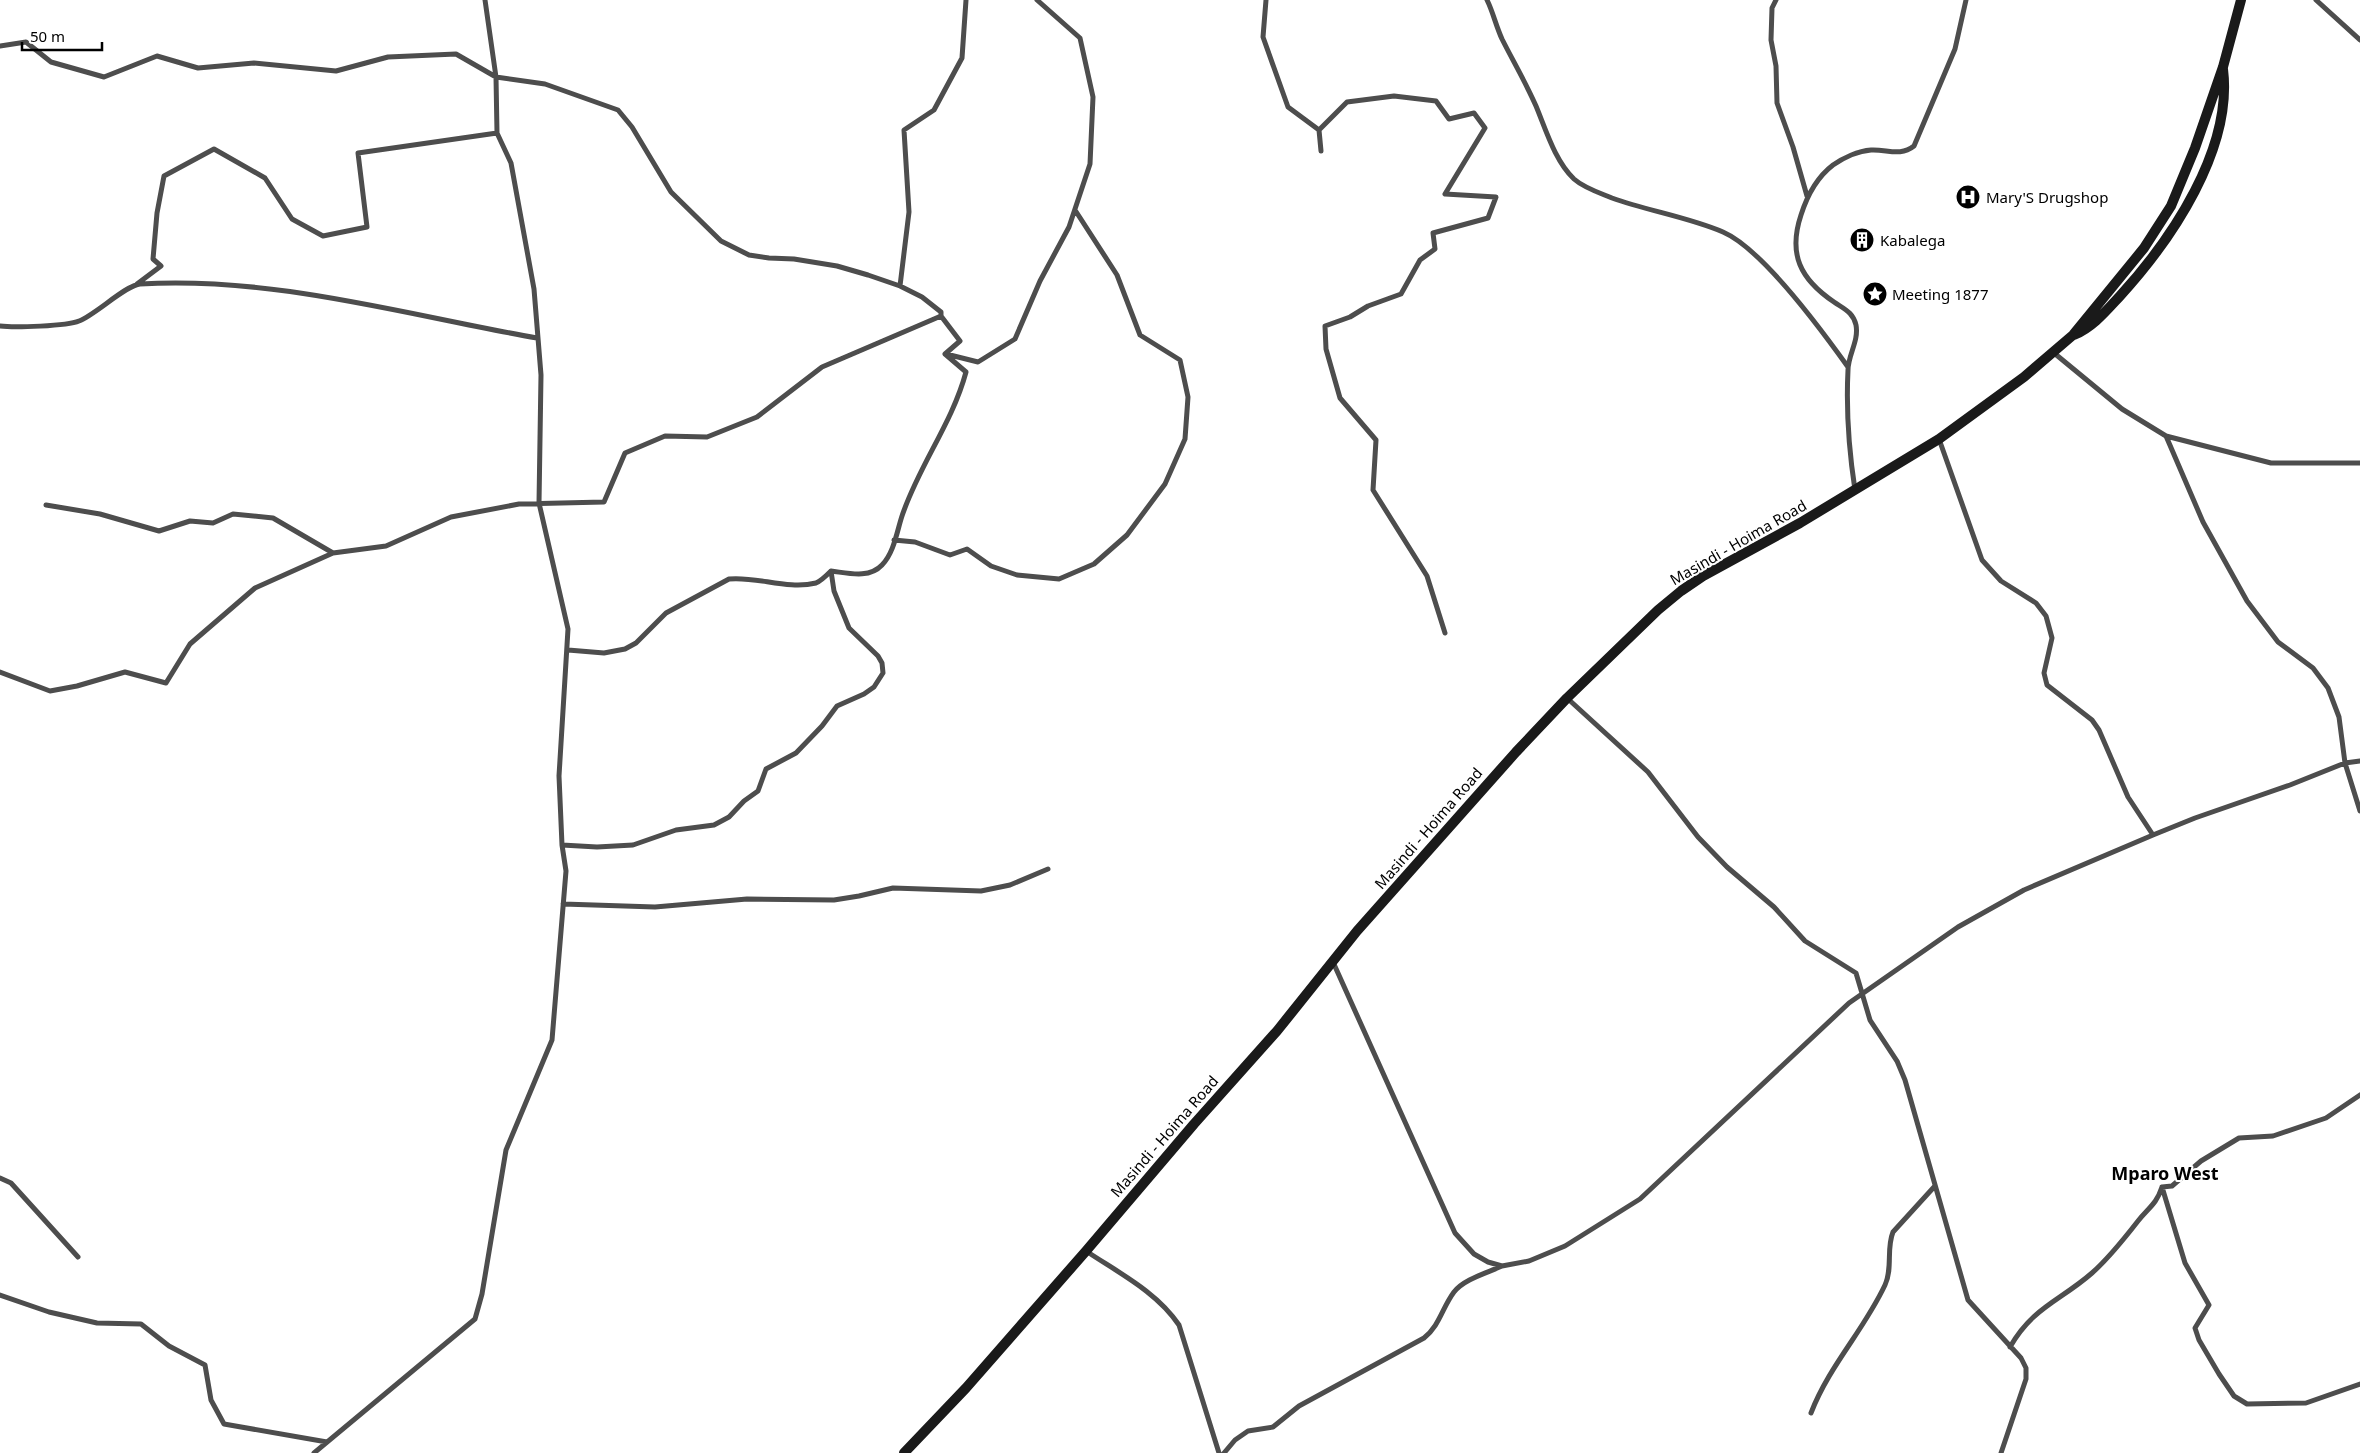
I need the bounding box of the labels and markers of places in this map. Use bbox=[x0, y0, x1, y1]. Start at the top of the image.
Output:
hospital icon: Mary'S Drugshop bbox=[1955, 184, 1981, 210]
place label: Mary'S Drugshop bbox=[1986, 187, 2108, 207]
building icon: Kabalega bbox=[1849, 227, 1875, 253]
place label: Kabalega bbox=[1880, 230, 1945, 250]
place icon: Meeting 1877 bbox=[1862, 281, 1888, 307]
place label: Meeting 1877 bbox=[1892, 284, 1989, 304]

